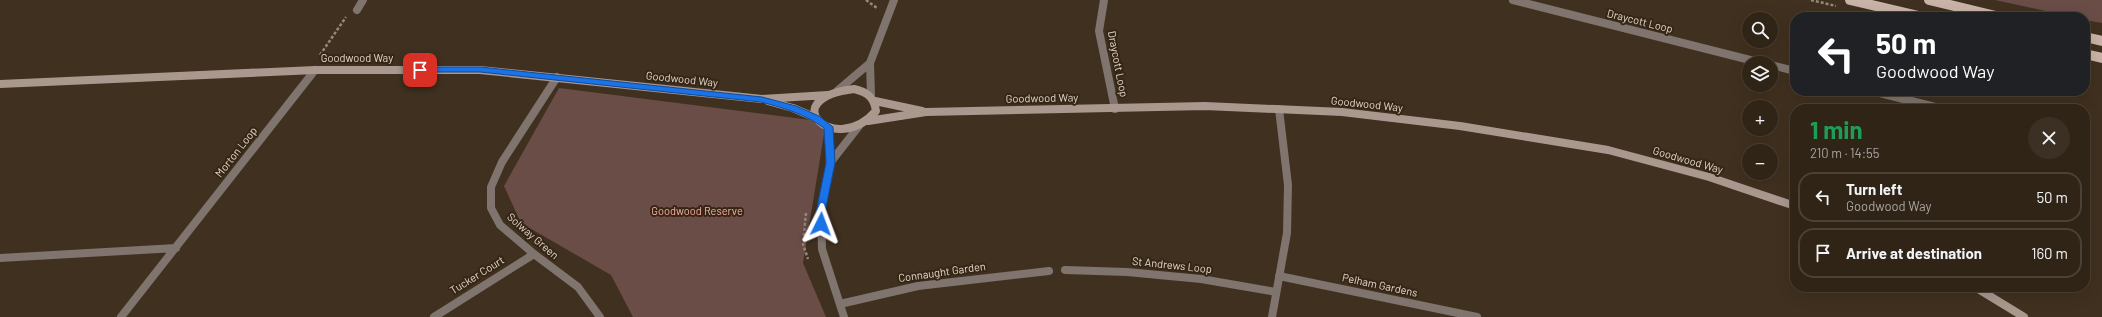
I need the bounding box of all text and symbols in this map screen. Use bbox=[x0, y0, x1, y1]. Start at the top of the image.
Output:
street label: Draycott Loop bbox=[1606, 6, 1674, 35]
map controls bbox=[1742, 12, 1778, 180]
button: search bbox=[1742, 12, 1778, 48]
text: 50 m bbox=[1876, 26, 1936, 60]
icon: left bbox=[1810, 28, 1862, 80]
street label: Draycott Loop bbox=[1106, 30, 1131, 98]
street label: Goodwood Way bbox=[321, 51, 393, 64]
pin bbox=[403, 53, 437, 87]
button: layers bbox=[1742, 56, 1778, 92]
icon: arrive bbox=[409, 59, 431, 81]
text: Goodwood Way bbox=[1876, 60, 1995, 82]
street label: Goodwood Way bbox=[645, 68, 719, 89]
street label: Goodwood Way bbox=[1006, 90, 1078, 105]
street label: Goodwood Way bbox=[1330, 93, 1404, 114]
button: + bbox=[1742, 100, 1778, 136]
text: 1 min bbox=[1810, 115, 1863, 144]
button: close bbox=[2028, 117, 2070, 159]
street label: Morton Loop bbox=[212, 124, 259, 179]
street label: Goodwood Way bbox=[1652, 143, 1725, 176]
button: − bbox=[1742, 144, 1778, 180]
text: 210 m · 14:55 bbox=[1810, 145, 1879, 161]
text: Turn left bbox=[1846, 180, 1902, 198]
icon: left bbox=[1812, 186, 1834, 208]
text: 50 m bbox=[2036, 188, 2068, 206]
text: Goodwood Way bbox=[1846, 198, 1932, 214]
position arrow bbox=[800, 203, 842, 245]
park label: Goodwood Reserve bbox=[651, 204, 743, 217]
street label: Solway Green bbox=[505, 210, 562, 262]
icon: arrive bbox=[1812, 242, 1834, 264]
text: Arrive at destination bbox=[1846, 244, 1982, 262]
text: 160 m bbox=[2031, 244, 2068, 262]
street label: Tucker Court bbox=[447, 253, 506, 296]
street label: St Andrews Loop bbox=[1131, 254, 1213, 275]
street label: Connaught Garden bbox=[897, 259, 987, 284]
street label: Pelham Gardens bbox=[1341, 270, 1419, 299]

